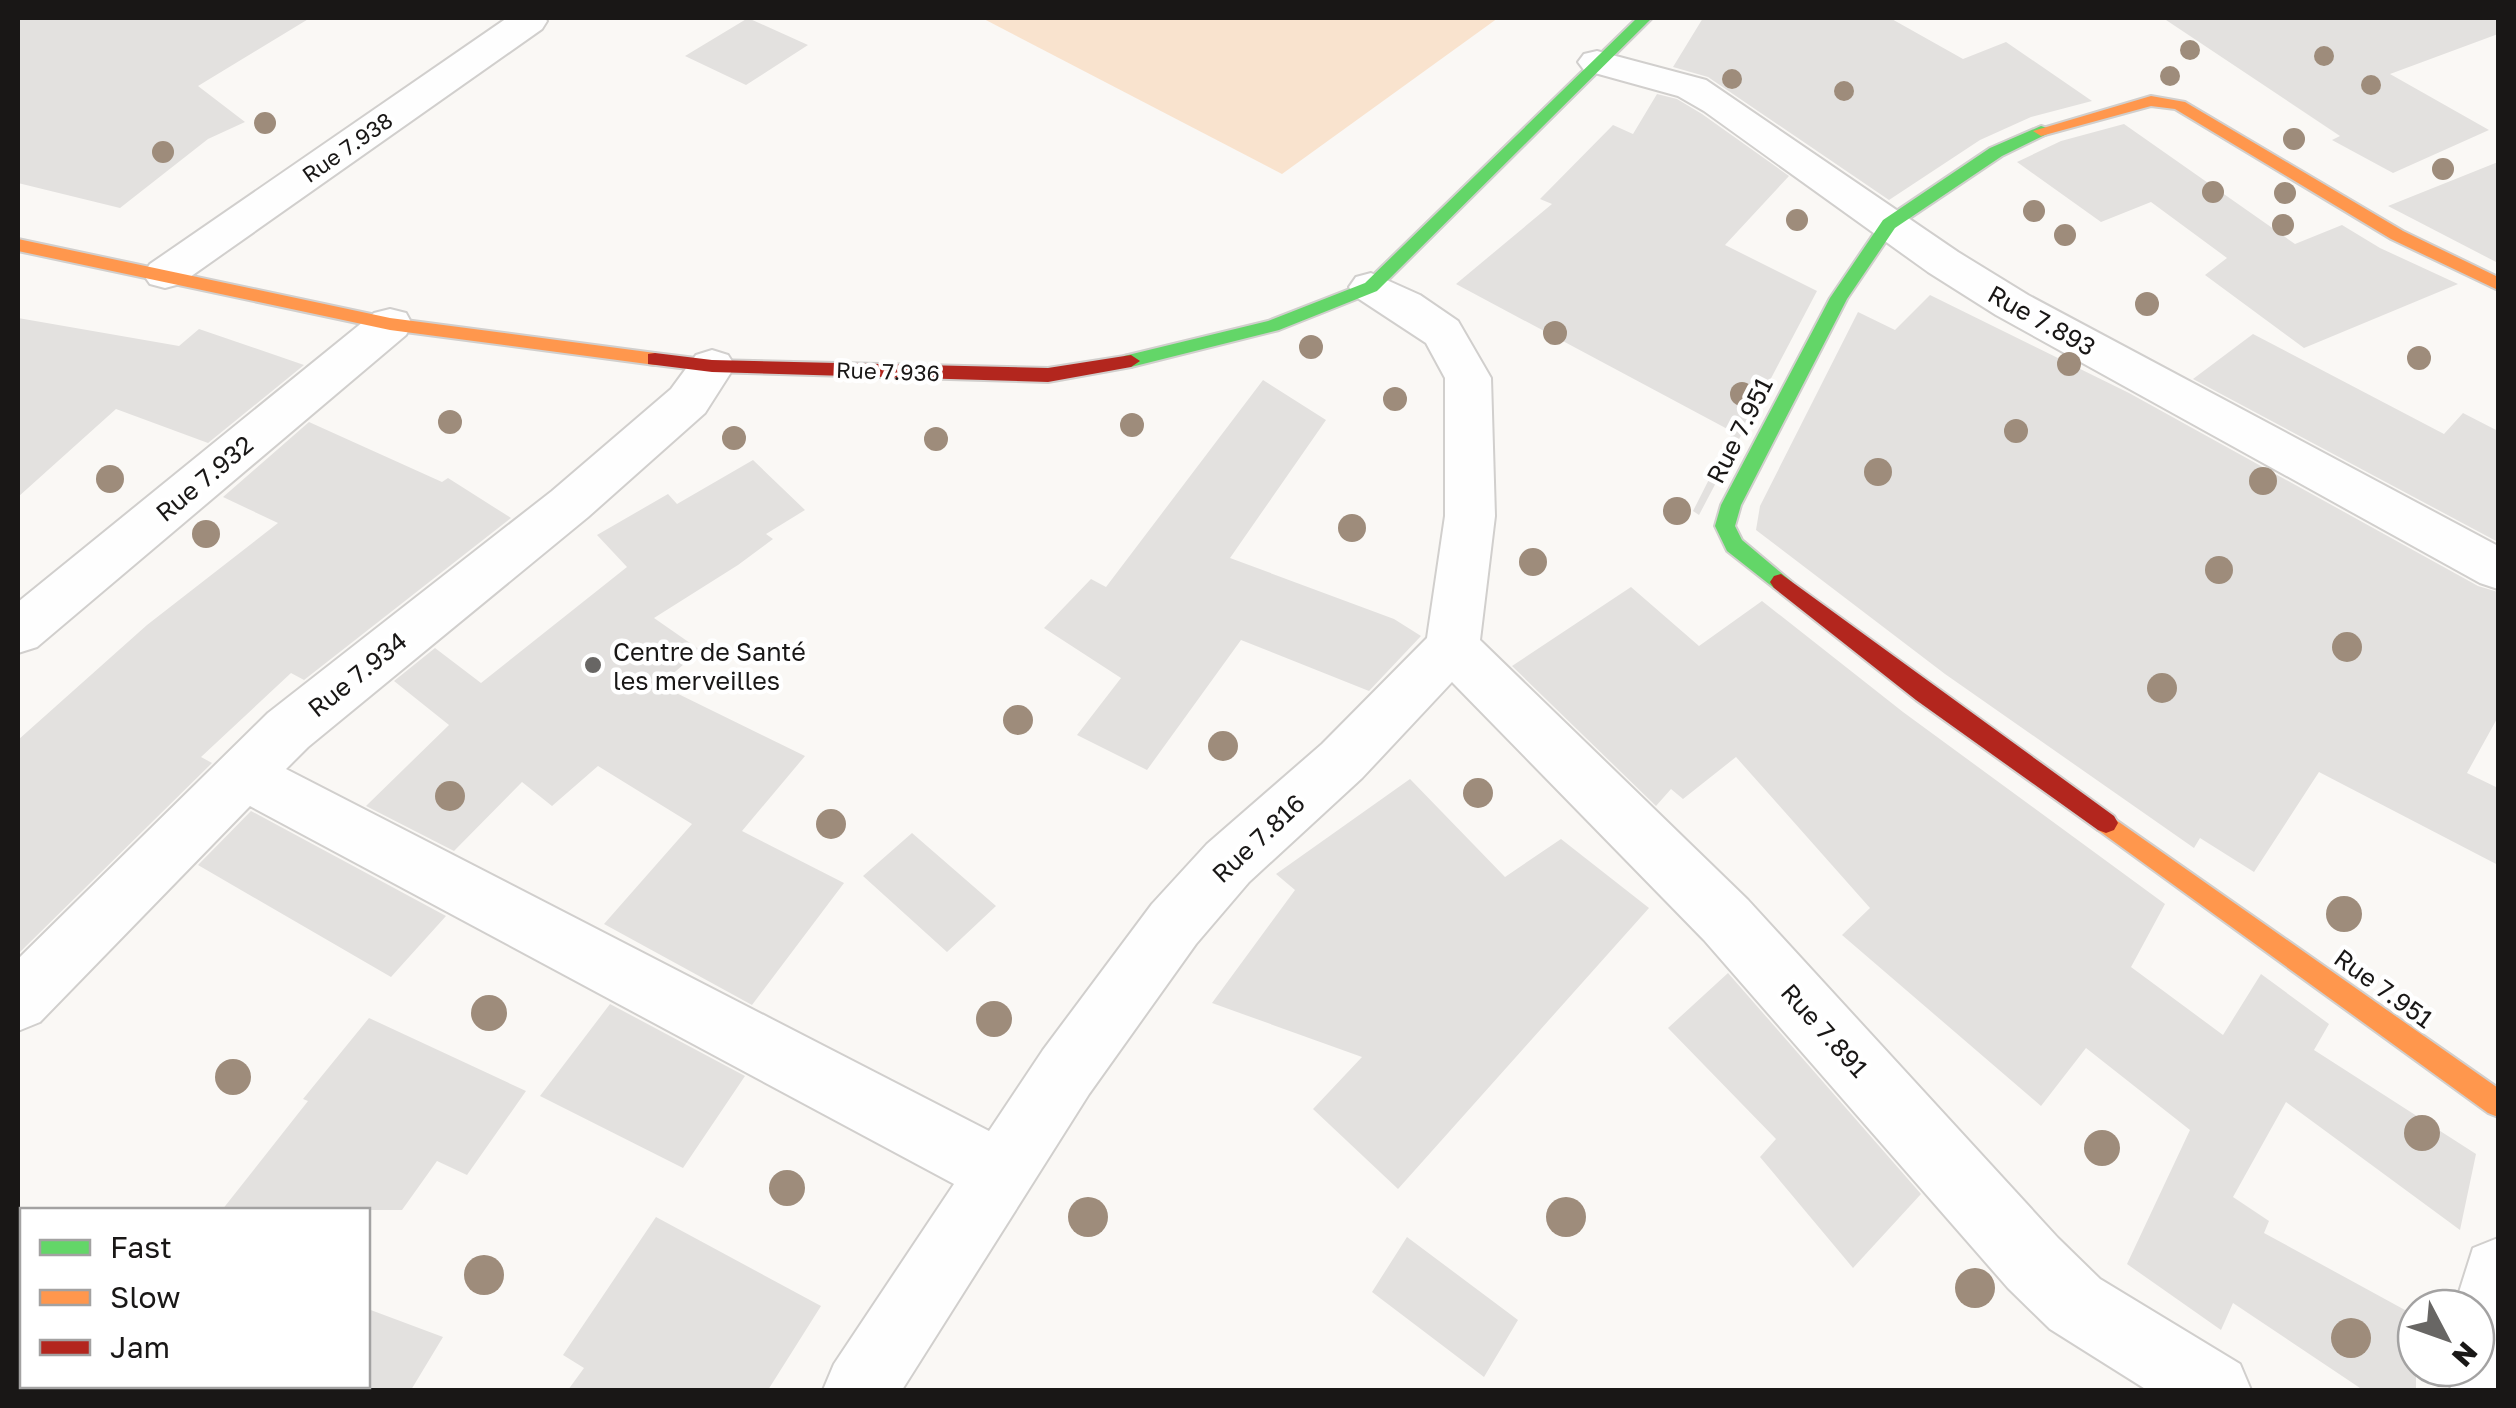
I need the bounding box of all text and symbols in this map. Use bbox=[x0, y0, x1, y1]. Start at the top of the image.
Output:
street label: Rue 7.938 bbox=[297, 106, 397, 188]
street label: Rue 7.893 bbox=[1983, 278, 2101, 362]
street label: Rue 7.936 bbox=[836, 356, 940, 386]
street label: Rue 7.951 bbox=[1699, 372, 1779, 488]
street label: Rue 7.932 bbox=[149, 428, 259, 528]
street label: Rue 7.934 bbox=[301, 625, 413, 723]
place label: Centre de Santé les merveilles bbox=[613, 636, 806, 696]
marker: Centre de Santé les merveilles bbox=[582, 654, 604, 676]
street label: Rue 7.816 bbox=[1205, 787, 1311, 889]
street label: Rue 7.951 bbox=[2328, 942, 2440, 1034]
street label: Rue 7.891 bbox=[1775, 977, 1875, 1083]
legend bbox=[20, 1208, 370, 1388]
text: Fast bbox=[110, 1229, 172, 1265]
text: Slow bbox=[110, 1279, 181, 1315]
north arrow bbox=[2396, 1288, 2496, 1388]
text: Jam bbox=[110, 1329, 170, 1365]
text: N bbox=[2446, 1336, 2485, 1374]

